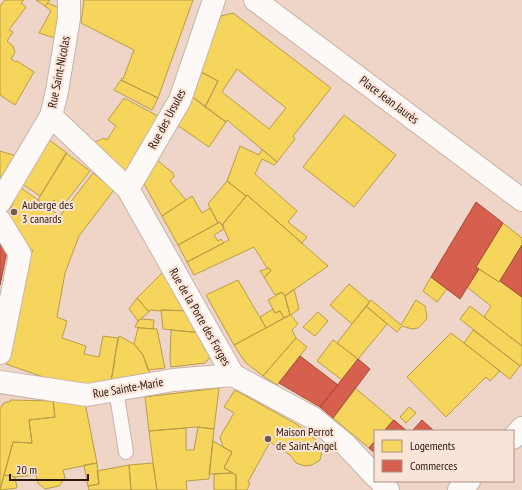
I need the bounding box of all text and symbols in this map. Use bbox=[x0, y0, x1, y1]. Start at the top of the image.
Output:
street label: Rue Saint-Nicolas bbox=[44, 35, 73, 109]
street label: Place Jean Jaurès bbox=[357, 72, 422, 127]
street label: Rue des Ursules bbox=[144, 86, 189, 151]
place label: Auberge des 3 canards bbox=[22, 197, 73, 226]
marker: Auberge des 3 canards bbox=[9, 207, 19, 217]
street label: Rue de la Porte des Forges bbox=[166, 265, 234, 368]
street label: Rue Sainte-Marie bbox=[92, 374, 164, 401]
place label: Maison Perrot de Saint-Angel bbox=[276, 424, 337, 453]
legend bbox=[374, 430, 514, 482]
marker: Maison Perrot de Saint-Angel bbox=[263, 434, 273, 444]
text: Logements bbox=[410, 438, 455, 453]
scale bar bbox=[10, 456, 88, 482]
text: Commerces bbox=[410, 458, 457, 473]
text: 20 m bbox=[16, 462, 37, 477]

